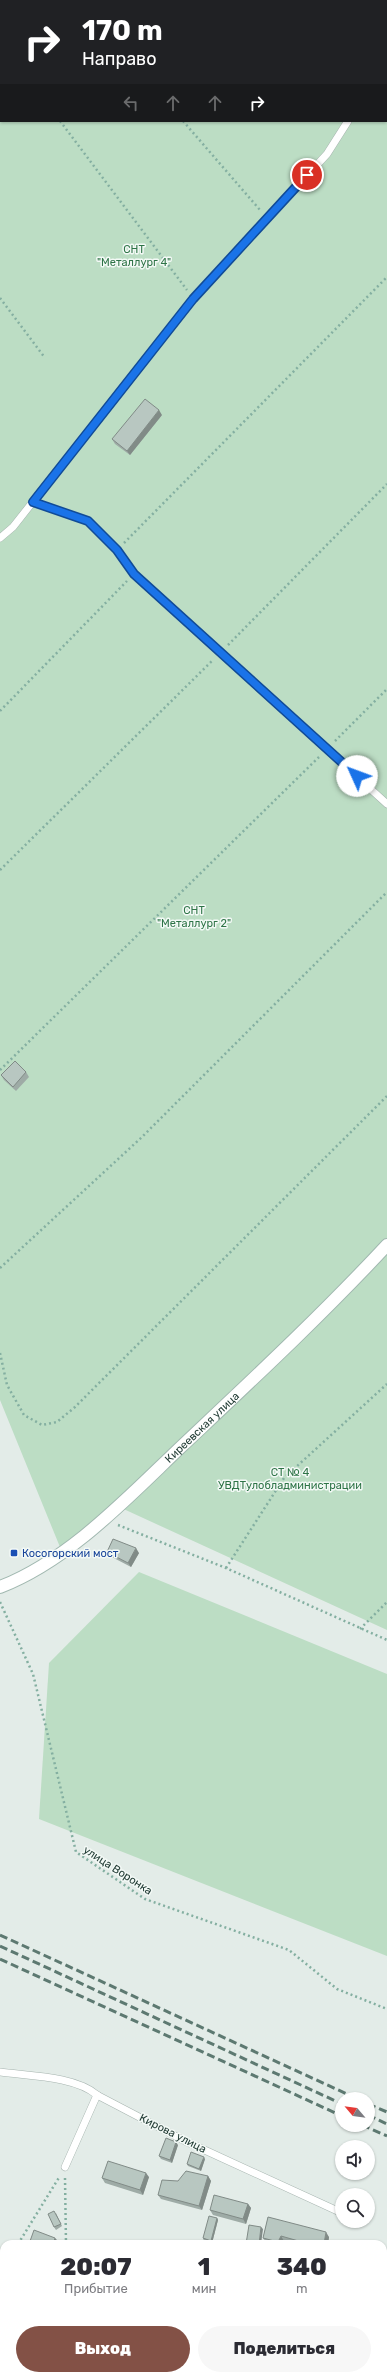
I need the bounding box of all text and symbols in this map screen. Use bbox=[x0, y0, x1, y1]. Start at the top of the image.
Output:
text: 170 m bbox=[82, 14, 163, 47]
icon: right bbox=[16, 16, 68, 68]
text: Направо bbox=[82, 48, 157, 70]
icon: left bbox=[120, 92, 142, 114]
icon: ahead bbox=[162, 92, 184, 114]
icon: ahead bbox=[204, 92, 226, 114]
icon: right bbox=[246, 92, 268, 114]
pin bbox=[290, 158, 324, 192]
icon: arrive bbox=[296, 164, 318, 186]
park label: СНТ "Металлург 4" bbox=[97, 243, 171, 269]
position arrow bbox=[336, 755, 378, 797]
park label: СНТ "Металлург 2" bbox=[157, 904, 231, 930]
street label: Киреевская улица bbox=[162, 1390, 242, 1466]
park label: СТ № 4 УВДТулобладминистрации bbox=[218, 1466, 362, 1492]
place label: Косогорский мост bbox=[22, 1547, 119, 1560]
marker: Косогорский мост bbox=[9, 1548, 19, 1558]
street label: улица Воронка bbox=[81, 1843, 155, 1898]
north arrow bbox=[335, 2092, 375, 2132]
map controls bbox=[335, 2092, 375, 2228]
street label: Кирова улица bbox=[137, 2111, 208, 2156]
button: sound bbox=[335, 2140, 375, 2180]
button: search bbox=[335, 2188, 375, 2228]
text: 20:07 bbox=[60, 2253, 132, 2281]
text: 1 bbox=[198, 2253, 210, 2281]
text: 340 bbox=[277, 2253, 327, 2281]
text: Прибытие bbox=[64, 2281, 128, 2296]
text: мин bbox=[192, 2281, 217, 2296]
text: m bbox=[296, 2281, 308, 2296]
button: Выход bbox=[16, 2326, 190, 2372]
button: Поделиться bbox=[198, 2326, 371, 2372]

